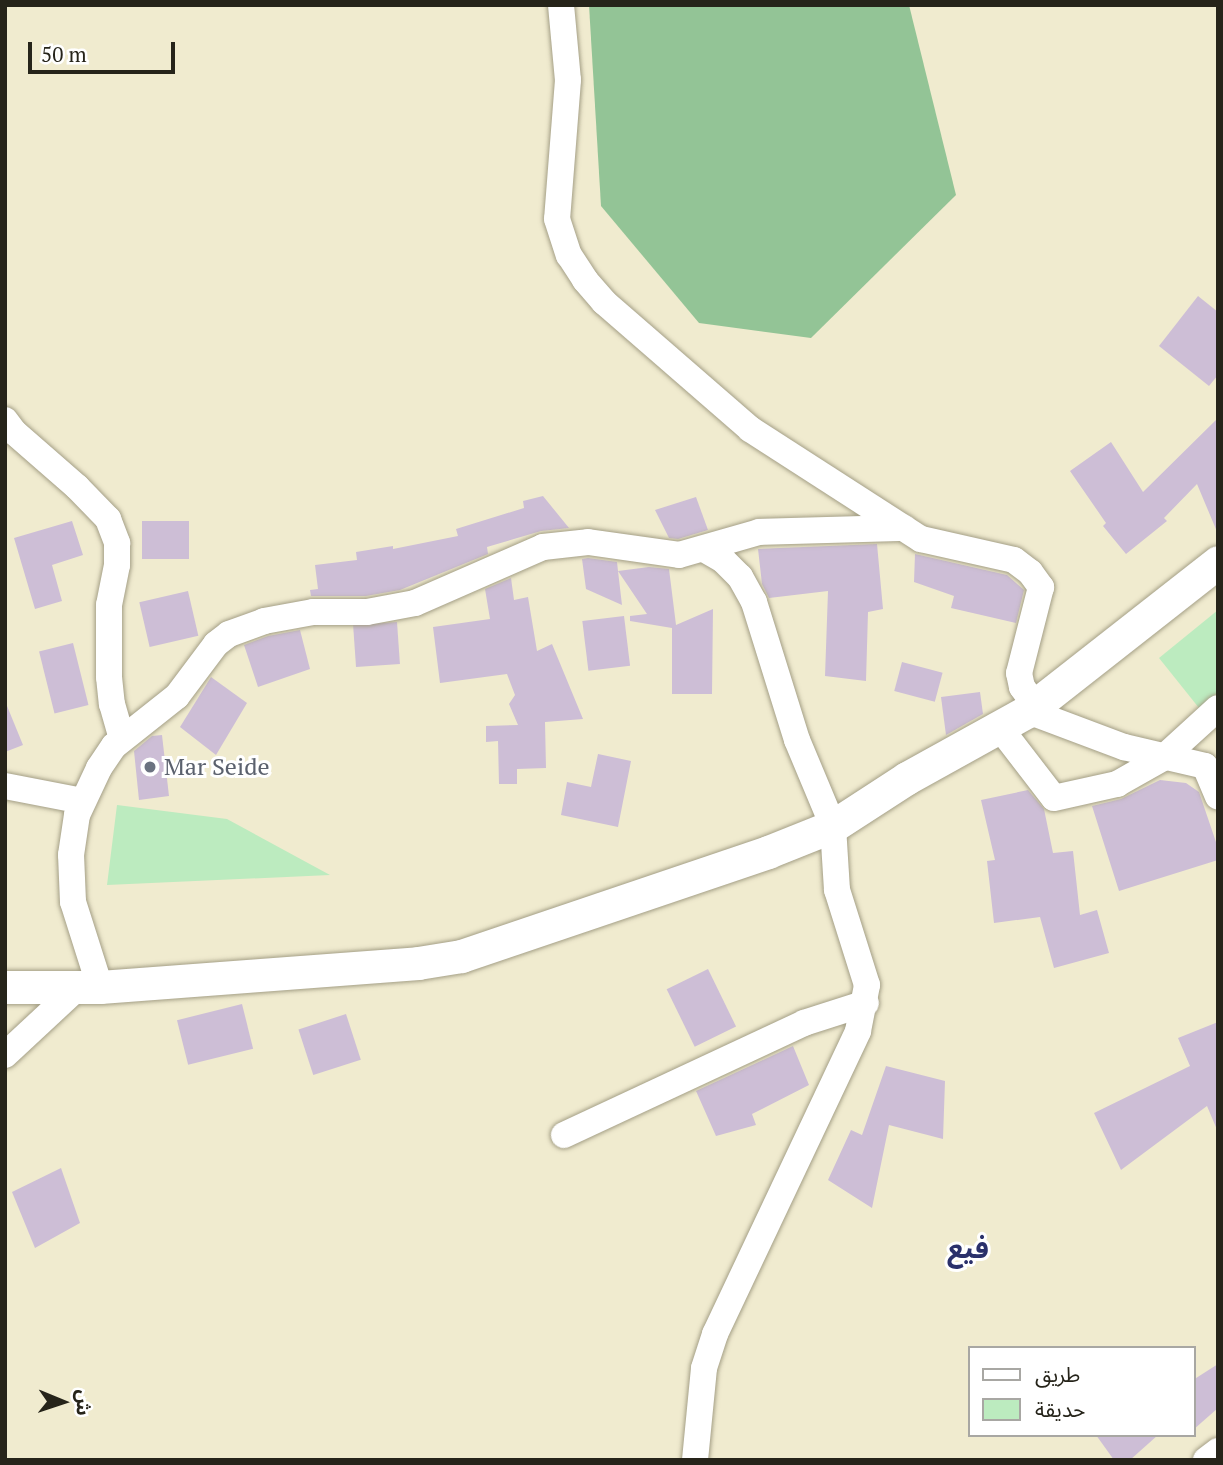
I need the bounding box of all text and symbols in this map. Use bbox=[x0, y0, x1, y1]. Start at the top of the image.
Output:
scale bar bbox=[32, 28, 178, 72]
text: 50 m bbox=[41, 40, 87, 68]
place label: Mar Seide bbox=[164, 753, 270, 781]
marker: Mar Seide bbox=[142, 759, 158, 775]
district label: فيع bbox=[947, 1231, 989, 1265]
legend bbox=[968, 1346, 1195, 1437]
text: طريق bbox=[1035, 1360, 1080, 1388]
north arrow bbox=[28, 1367, 98, 1437]
text: ش bbox=[72, 1389, 97, 1416]
text: حديقة bbox=[1035, 1395, 1085, 1423]

